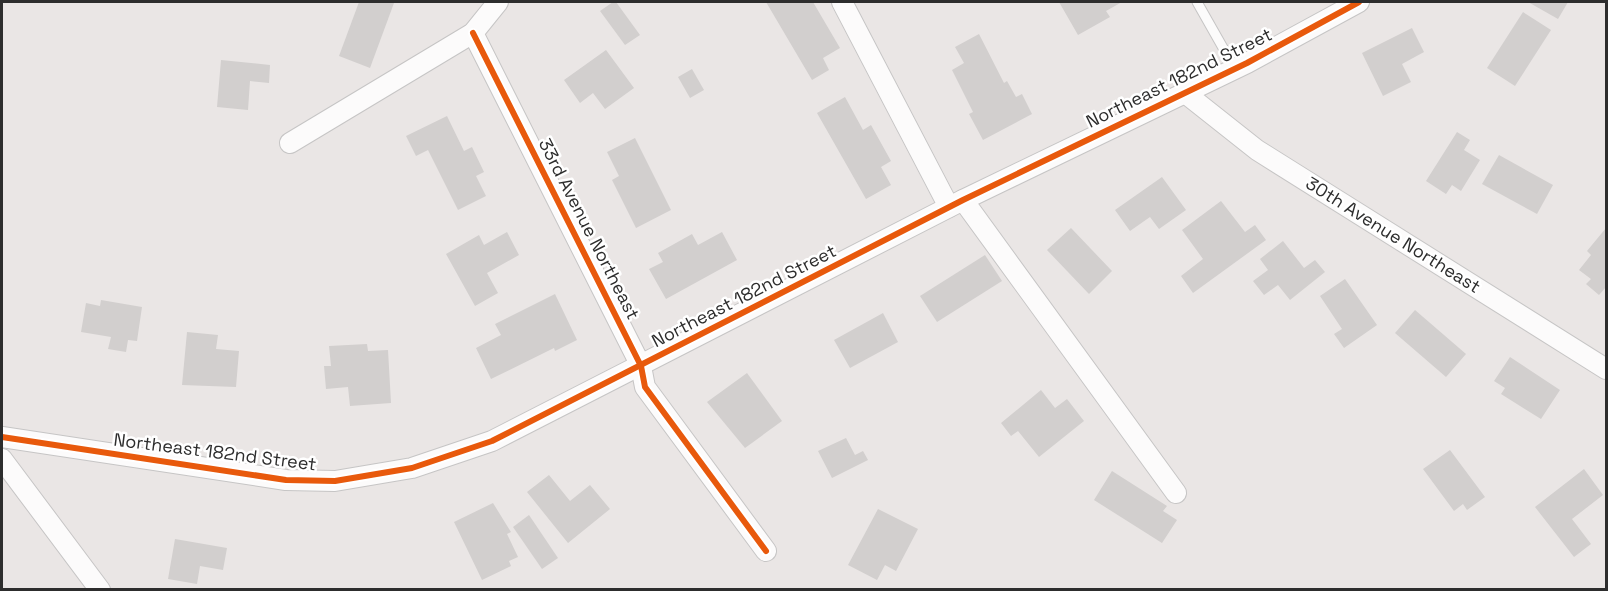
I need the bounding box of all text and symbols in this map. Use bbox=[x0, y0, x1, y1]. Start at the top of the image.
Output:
street label: Northeast 182nd Street bbox=[1082, 22, 1276, 133]
street label: 33rd Avenue Northeast bbox=[534, 134, 645, 323]
street label: 30th Avenue Northeast bbox=[1302, 171, 1485, 298]
street label: Northeast 182nd Street bbox=[648, 239, 840, 352]
street label: Northeast 182nd Street bbox=[112, 428, 318, 475]

